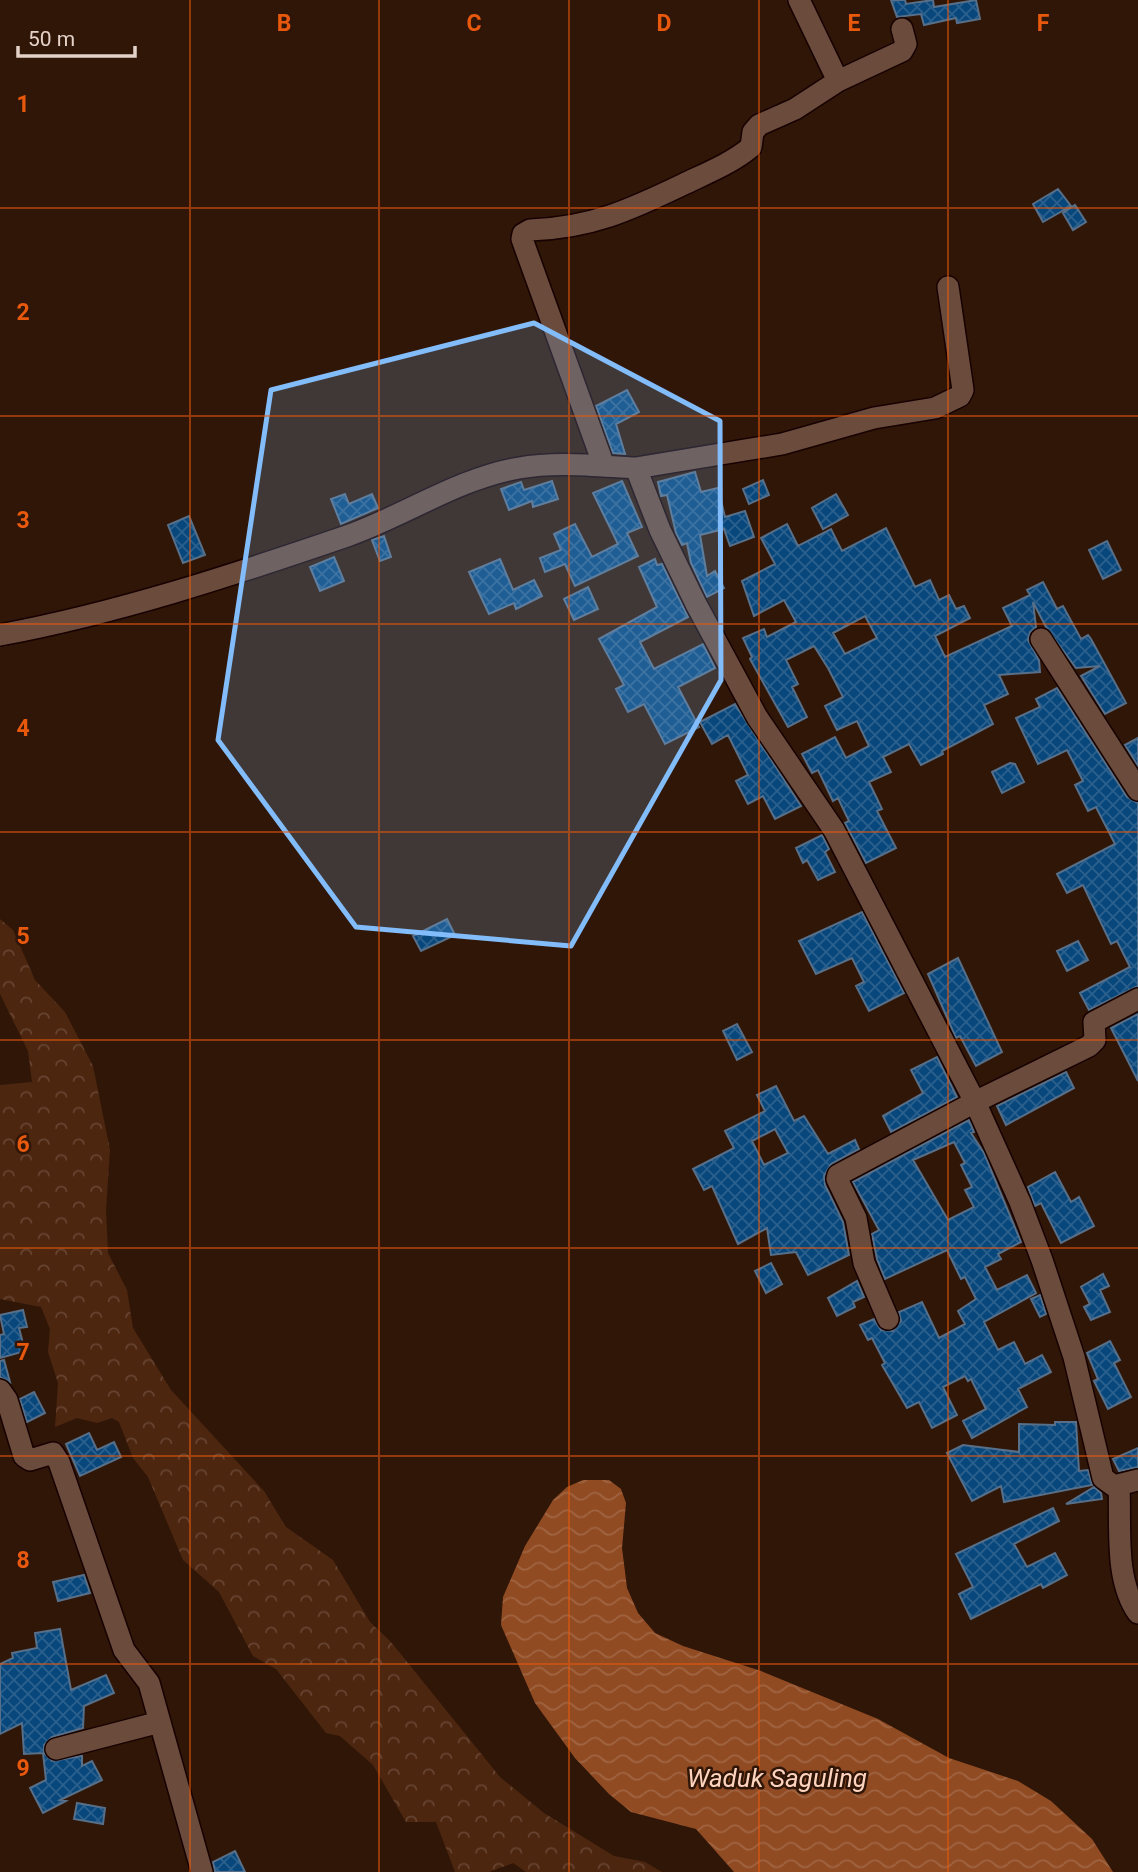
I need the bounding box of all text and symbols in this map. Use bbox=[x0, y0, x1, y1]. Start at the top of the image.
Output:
text: B bbox=[277, 10, 291, 37]
text: C bbox=[466, 10, 482, 37]
text: D bbox=[657, 10, 671, 37]
text: E bbox=[848, 10, 861, 37]
text: F bbox=[1037, 10, 1050, 37]
scale bar bbox=[18, 14, 135, 58]
text: 50 m bbox=[28, 27, 75, 51]
text: 1 bbox=[16, 91, 30, 118]
text: 2 bbox=[16, 299, 30, 326]
text: 3 bbox=[16, 507, 30, 534]
text: 4 bbox=[16, 715, 30, 742]
text: 5 bbox=[16, 923, 30, 950]
text: 6 bbox=[16, 1131, 30, 1158]
text: 7 bbox=[16, 1339, 30, 1366]
text: 8 bbox=[16, 1547, 30, 1574]
text: 9 bbox=[16, 1755, 30, 1782]
water label: Waduk Saguling bbox=[687, 1763, 867, 1793]

